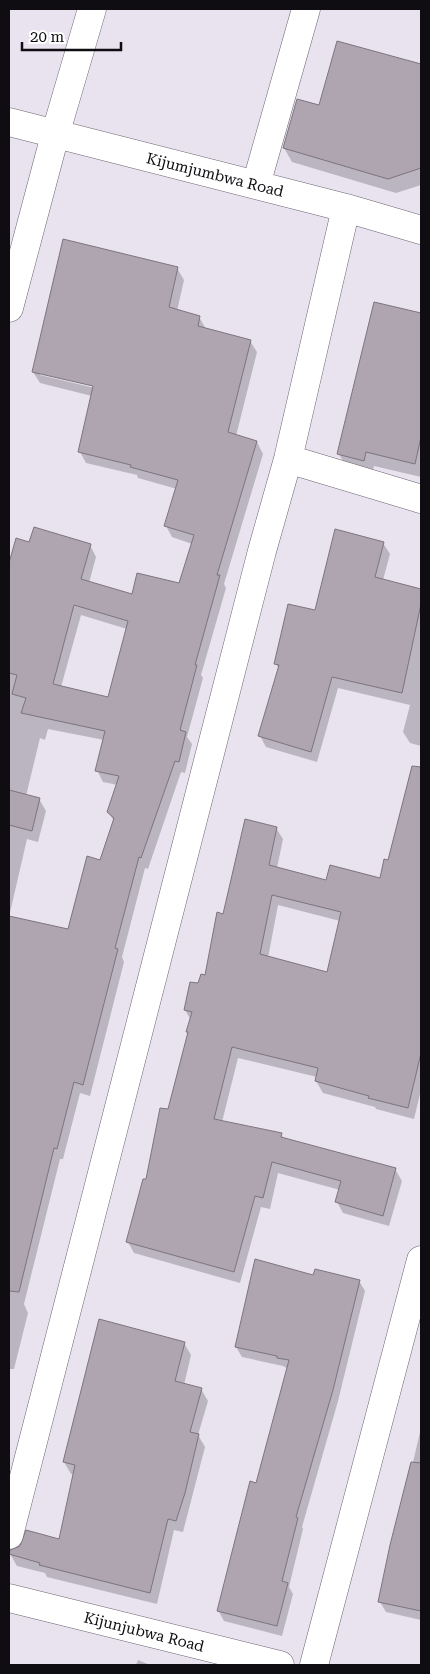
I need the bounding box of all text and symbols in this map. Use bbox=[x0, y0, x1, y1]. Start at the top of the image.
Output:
scale bar bbox=[22, 20, 121, 52]
text: 20 m bbox=[30, 28, 65, 46]
street label: Kijumjumbwa Road bbox=[144, 149, 286, 201]
street label: Kijunjubwa Road bbox=[82, 1608, 206, 1656]

